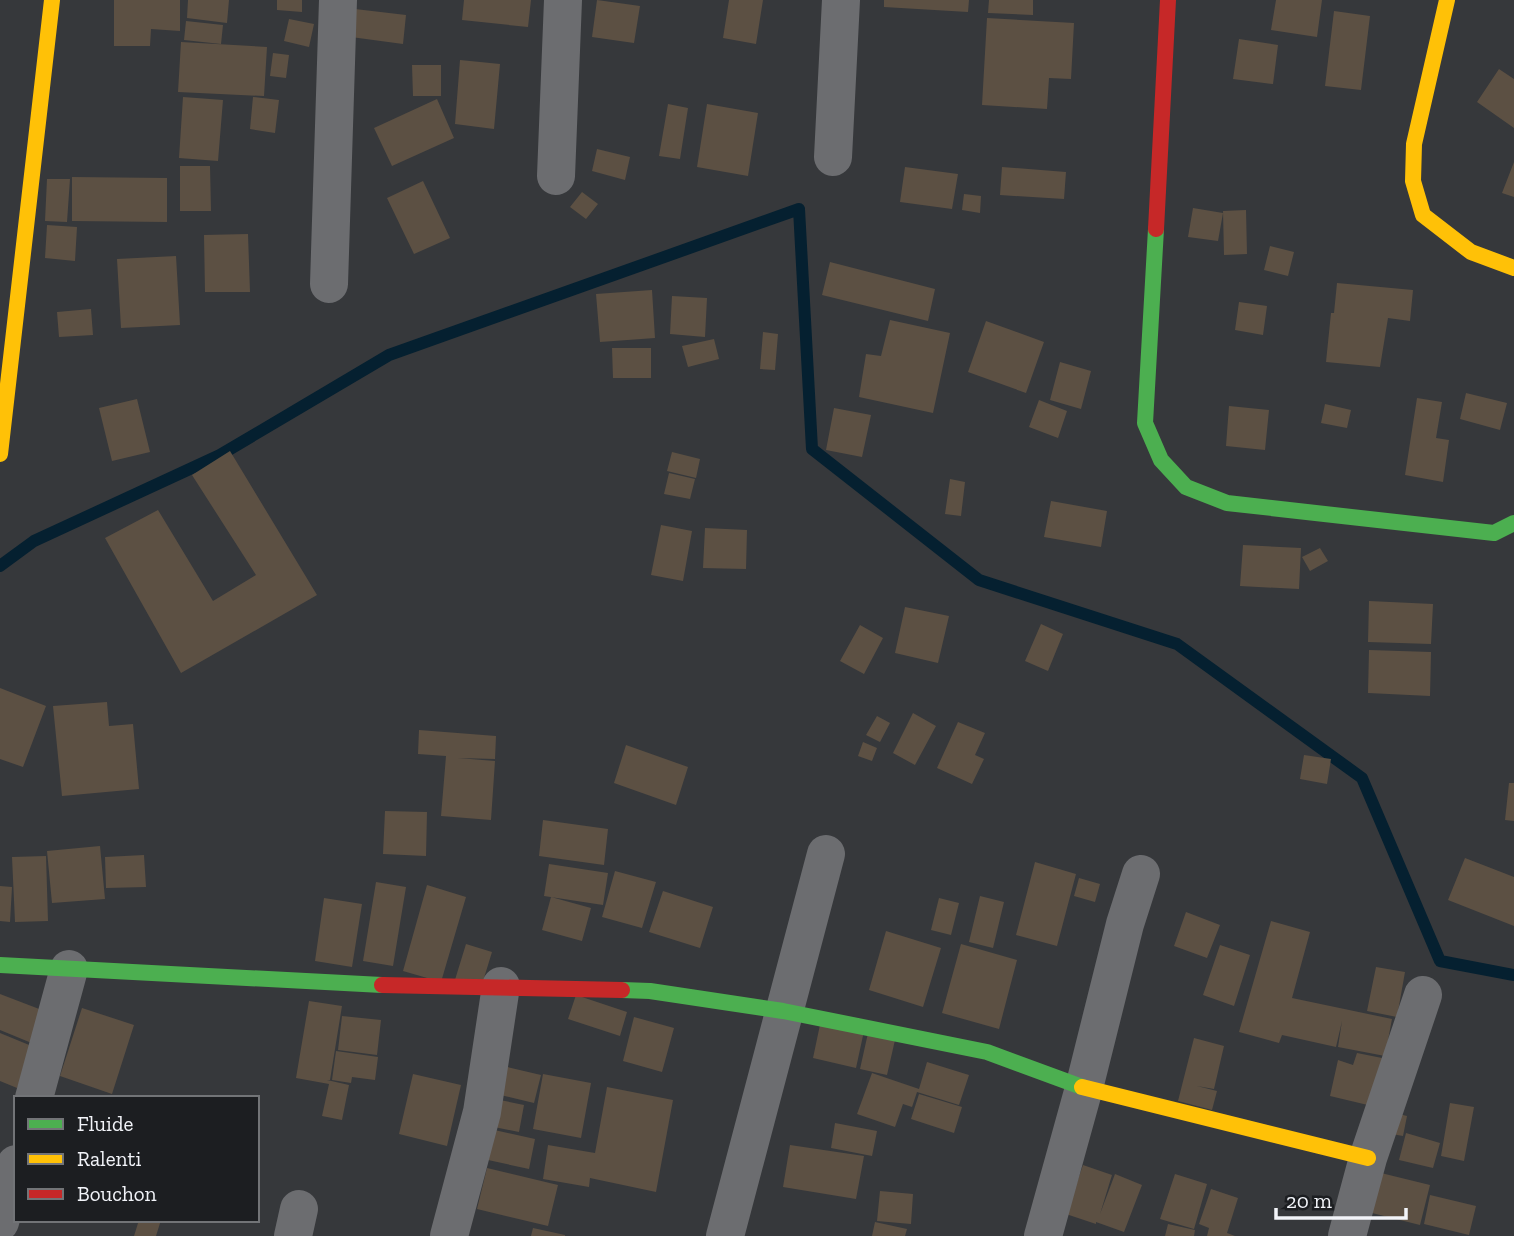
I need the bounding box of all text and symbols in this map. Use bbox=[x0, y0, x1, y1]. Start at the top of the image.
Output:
legend bbox=[14, 1096, 259, 1222]
text: Fluide bbox=[77, 1111, 133, 1136]
text: Ralenti bbox=[77, 1146, 141, 1171]
scale bar bbox=[1276, 1176, 1406, 1220]
text: Bouchon bbox=[77, 1181, 157, 1206]
text: 20 m bbox=[1286, 1188, 1332, 1213]

